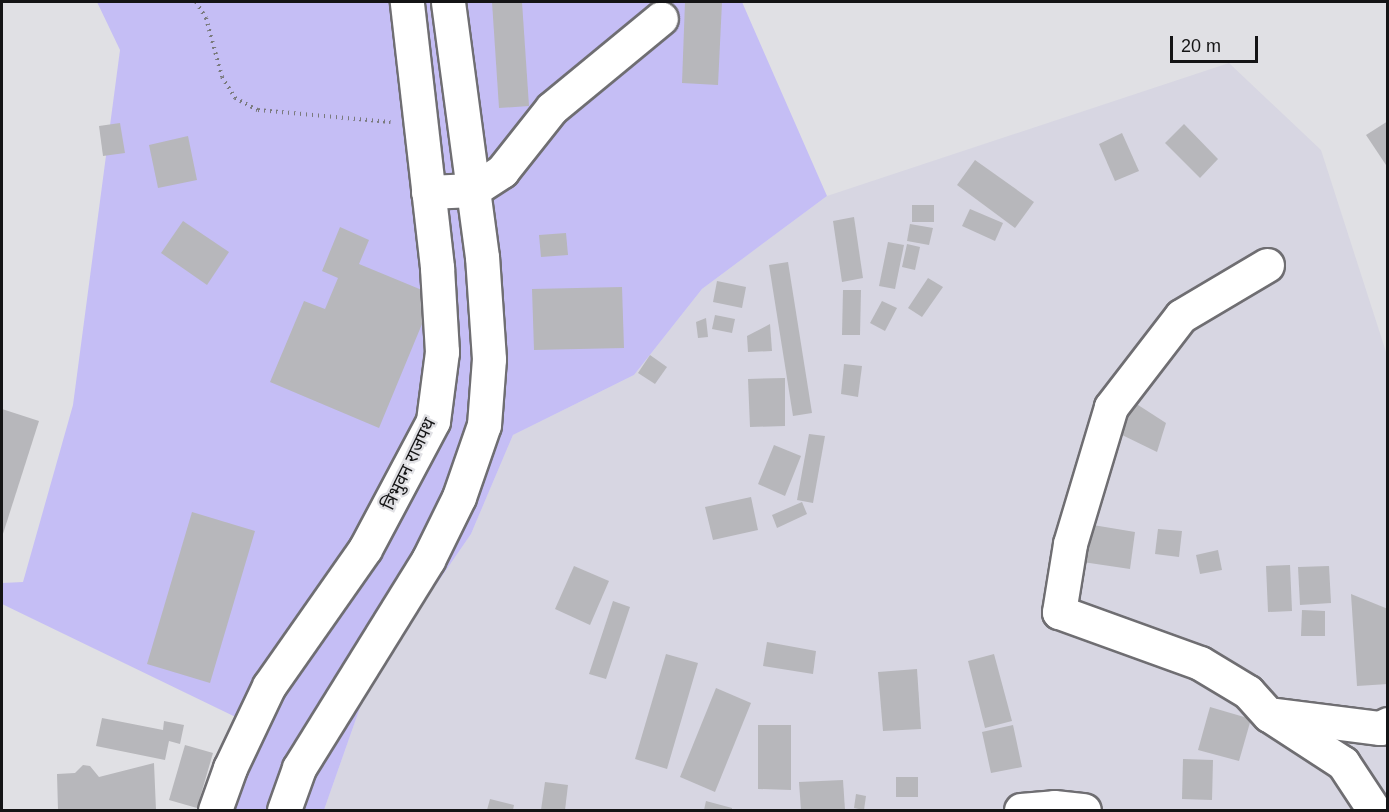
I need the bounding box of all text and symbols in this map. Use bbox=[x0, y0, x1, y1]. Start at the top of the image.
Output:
scale bar bbox=[1173, 24, 1262, 62]
text: 20 m bbox=[1181, 36, 1221, 56]
street label: त्रिभुवन राजपथ bbox=[378, 415, 440, 513]

